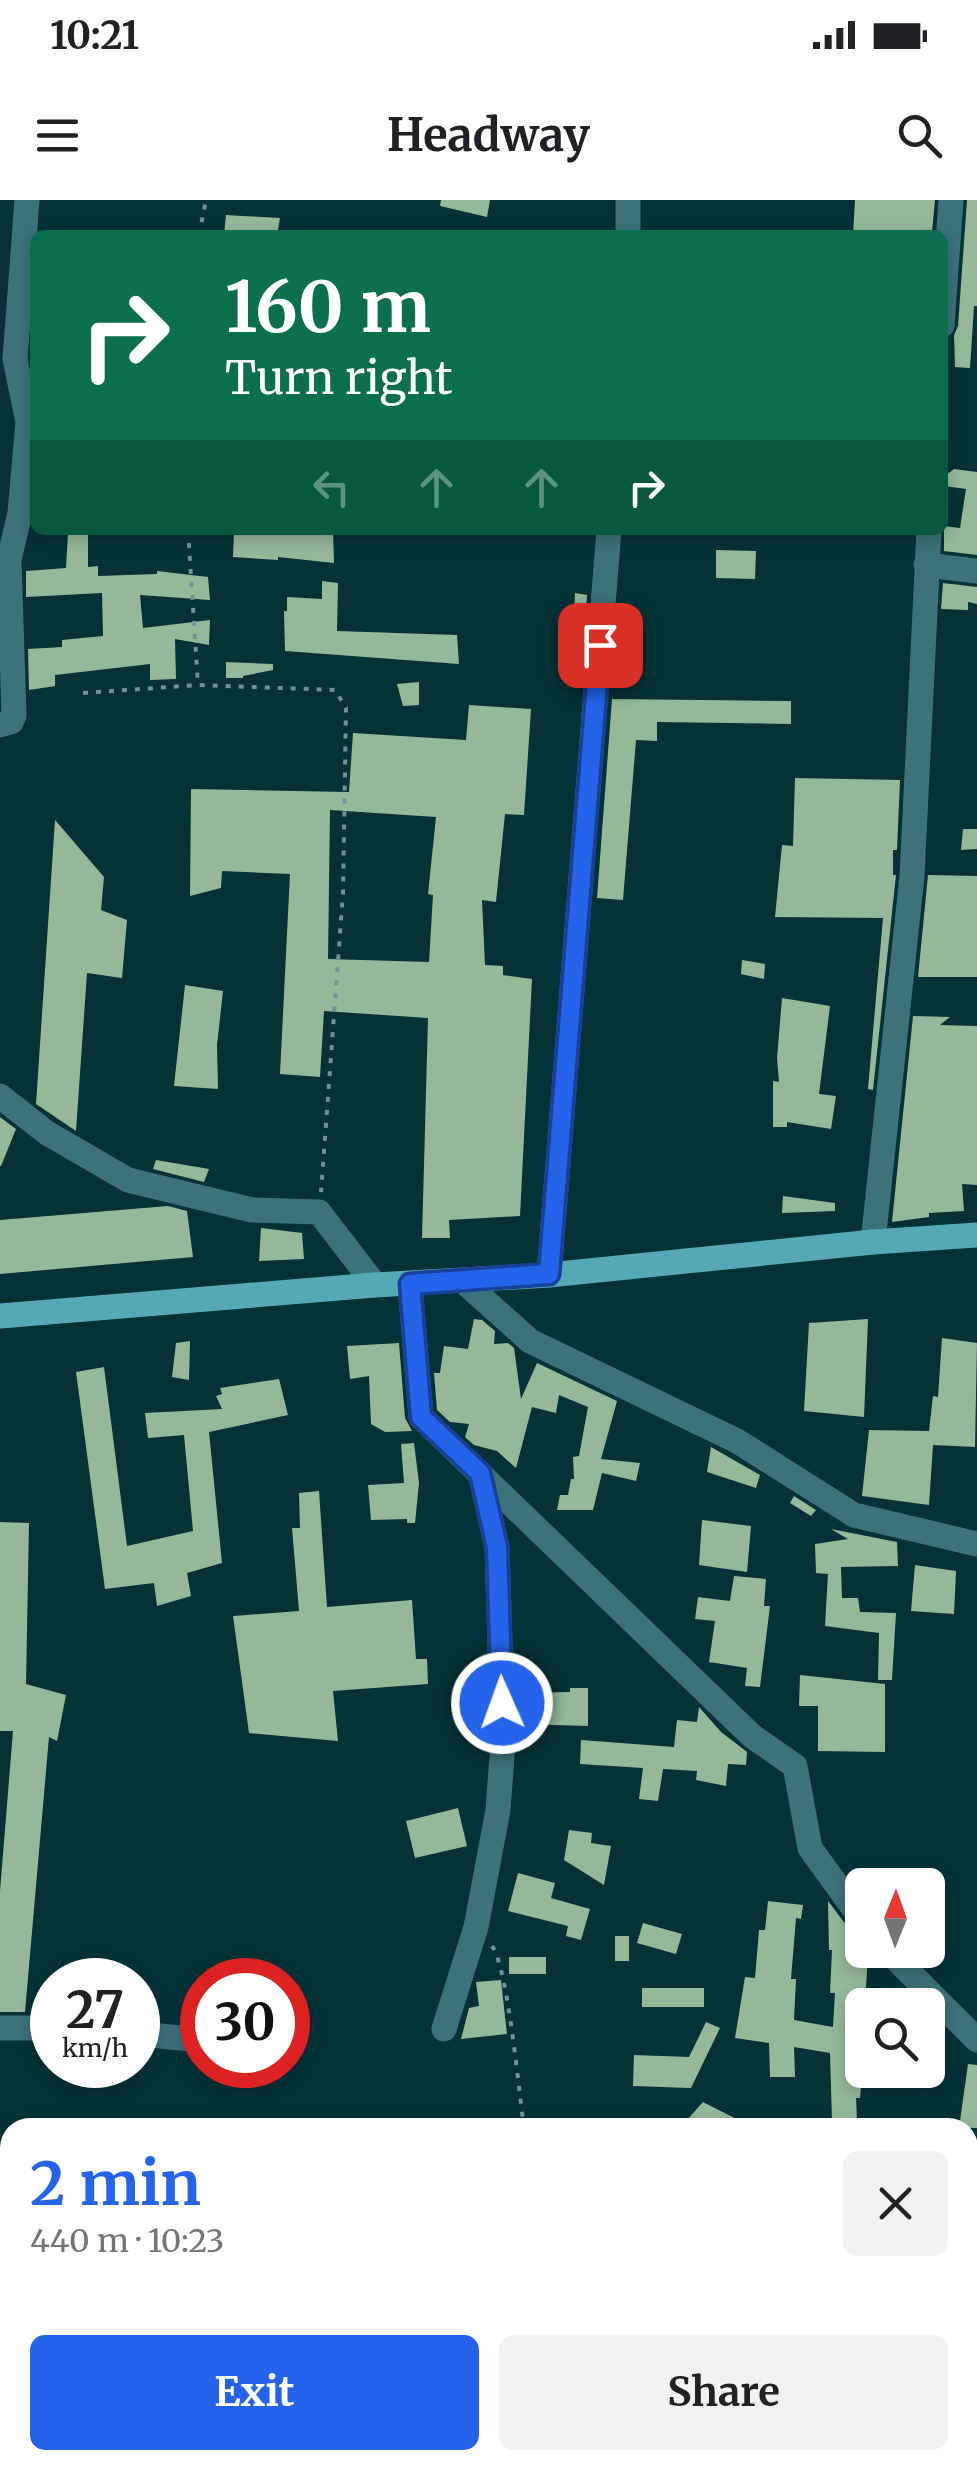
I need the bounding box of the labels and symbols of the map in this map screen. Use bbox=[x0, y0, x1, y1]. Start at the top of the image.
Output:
pin bbox=[558, 603, 643, 688]
position arrow bbox=[450, 1651, 554, 1755]
north arrow bbox=[845, 1868, 945, 1968]
speed limit sign: 30 bbox=[180, 1958, 310, 2088]

